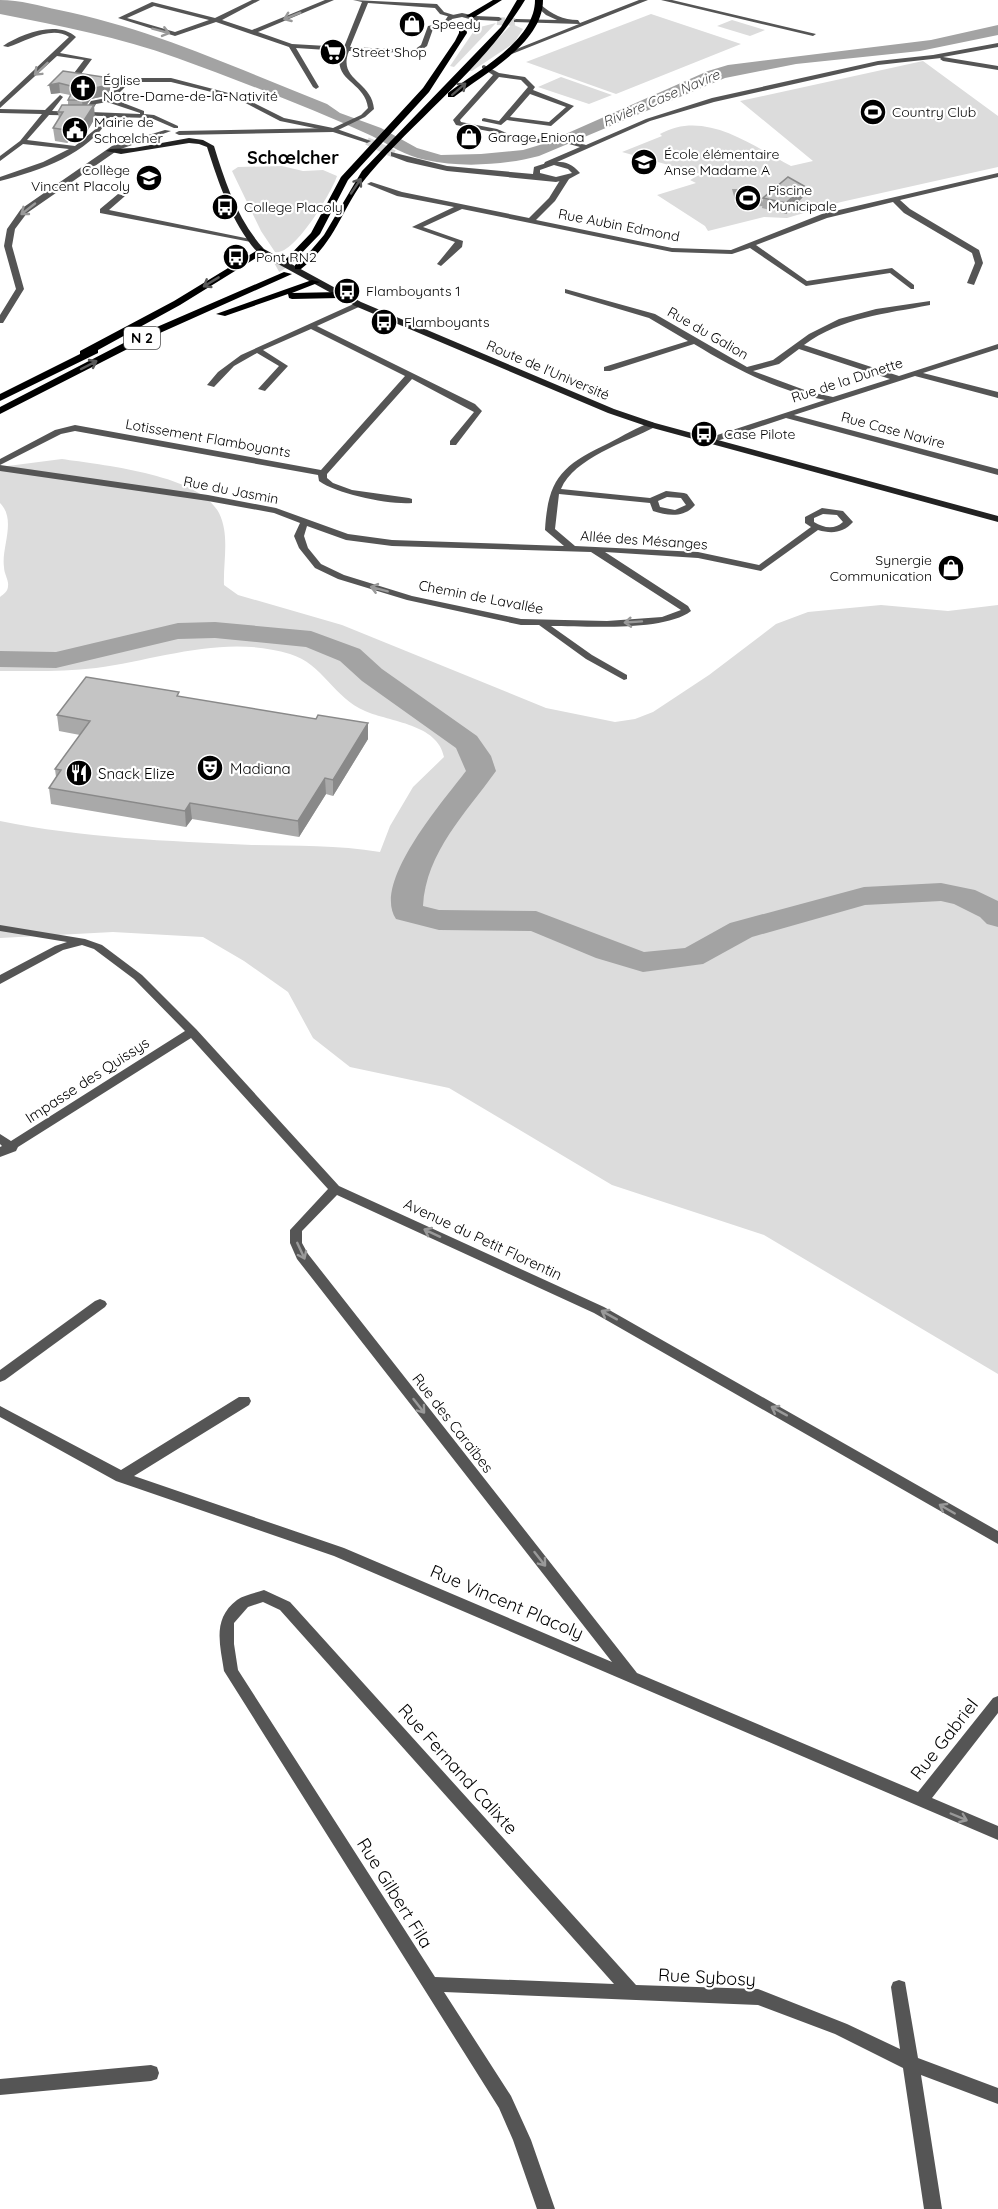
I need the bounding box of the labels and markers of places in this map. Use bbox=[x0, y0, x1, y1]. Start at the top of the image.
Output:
shop icon: Speedy bbox=[397, 9, 427, 39]
place label: Speedy bbox=[432, 15, 481, 33]
supermarket icon: Street Shop bbox=[318, 37, 348, 67]
place label: Street Shop bbox=[352, 43, 427, 61]
place label: Église Notre-Dame-de-la-Nativité bbox=[103, 71, 278, 105]
church icon: Église Notre-Dame-de-la-Nativité bbox=[68, 73, 98, 103]
sports icon: Country Club bbox=[858, 97, 888, 127]
place label: Country Club bbox=[892, 103, 976, 121]
place label: Mairie de Schœlcher bbox=[94, 113, 163, 147]
public building icon: Mairie de Schœlcher bbox=[60, 115, 90, 145]
shop icon: Garage Eniona bbox=[454, 122, 484, 152]
place label: Garage Eniona bbox=[488, 128, 584, 146]
place label: École élémentaire Anse Madame A bbox=[664, 145, 779, 179]
school or university icon: École élémentaire Anse Madame A bbox=[629, 147, 659, 177]
place label: Collège Vincent Placoly bbox=[31, 161, 130, 195]
school or university icon: Collège Vincent Placoly bbox=[134, 163, 164, 193]
place label: Piscine Municipale bbox=[768, 181, 837, 215]
sports icon: Piscine Municipale bbox=[733, 183, 763, 213]
bus stop icon: College Placoly bbox=[210, 192, 240, 222]
place label: College Placoly bbox=[244, 198, 343, 216]
bus stop icon: Pont RN2 bbox=[221, 242, 251, 272]
place label: Pont RN2 bbox=[256, 248, 317, 266]
bus stop icon: Flamboyants 1 bbox=[332, 276, 362, 306]
place label: Flamboyants 1 bbox=[366, 282, 460, 300]
bus stop icon: Flamboyants bbox=[369, 307, 399, 337]
place label: Flamboyants bbox=[404, 313, 489, 331]
bus stop icon: Case Pilote bbox=[689, 419, 719, 449]
place label: Case Pilote bbox=[724, 425, 795, 443]
place label: Synergie Communication bbox=[830, 551, 932, 585]
shop icon: Synergie Communication bbox=[936, 553, 966, 583]
theatre icon: Madiana bbox=[195, 753, 225, 783]
restaurant icon: Snack Elize bbox=[64, 758, 94, 788]
place label: Madiana bbox=[230, 759, 291, 778]
place label: Snack Elize bbox=[98, 764, 175, 783]

